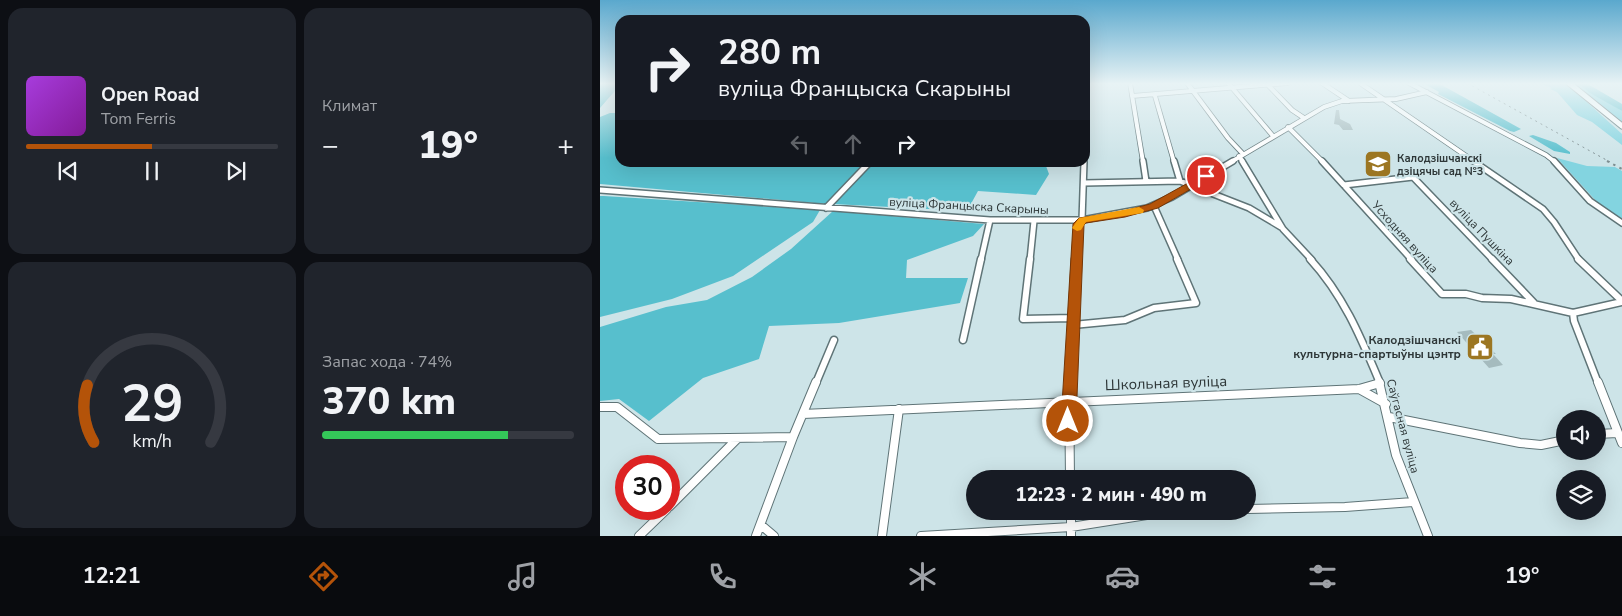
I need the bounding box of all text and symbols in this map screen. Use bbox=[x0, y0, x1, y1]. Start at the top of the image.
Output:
text: 280 m bbox=[718, 29, 821, 76]
icon: right bbox=[635, 35, 700, 100]
text: вуліца Францыска Скарыны bbox=[718, 74, 1011, 104]
text: Open Road bbox=[101, 82, 199, 108]
text: Климат bbox=[322, 95, 377, 117]
text: Tom Ferris bbox=[101, 108, 176, 130]
text: 19° bbox=[418, 120, 478, 171]
text: − bbox=[322, 127, 339, 165]
text: + bbox=[557, 127, 574, 165]
icon: left bbox=[786, 130, 814, 158]
icon: ahead bbox=[839, 130, 867, 158]
icon: right bbox=[892, 130, 920, 158]
school or university icon: Калодзішчанскі дзіцячы сад №3 bbox=[1363, 149, 1393, 179]
place label: Калодзішчанскі дзіцячы сад №3 bbox=[1397, 151, 1483, 179]
pin bbox=[1185, 155, 1227, 197]
icon: previous bbox=[54, 157, 82, 185]
icon: pause bbox=[138, 157, 166, 185]
icon: next bbox=[222, 157, 250, 185]
icon: arrive bbox=[1192, 162, 1220, 190]
street label: вуліца Францыска Скарыны bbox=[889, 194, 1049, 218]
street label: вуліца Пушкіна bbox=[1446, 195, 1518, 269]
street label: Усходняя вуліца bbox=[1368, 197, 1442, 276]
place label: Калодзішчанскі культурна-спартыўны цэнтр bbox=[1293, 332, 1461, 362]
public building icon: Калодзішчанскі культурна-спартыўны цэнтр bbox=[1465, 332, 1495, 362]
text: Запас хода · 74% bbox=[322, 351, 452, 373]
text: 29 bbox=[121, 368, 183, 439]
street label: Школьная вуліца bbox=[1104, 371, 1228, 395]
text: 370 km bbox=[322, 376, 456, 427]
street label: Саўгасная вуліца bbox=[1383, 377, 1423, 475]
position arrow bbox=[1041, 394, 1093, 446]
map controls bbox=[1556, 410, 1606, 520]
button: sound bbox=[1556, 410, 1606, 460]
text: km/h bbox=[132, 429, 172, 453]
speed limit sign: 30 bbox=[615, 455, 680, 520]
button: layers bbox=[1556, 470, 1606, 520]
text: 12:23 · 2 мин · 490 m bbox=[1015, 482, 1207, 508]
icon: directions bbox=[306, 559, 341, 594]
icon: music bbox=[505, 559, 540, 594]
icon: phone bbox=[705, 559, 740, 594]
icon: climate bbox=[905, 559, 940, 594]
icon: car bbox=[1105, 559, 1140, 594]
icon: filters bbox=[1305, 559, 1340, 594]
text: 12:21 bbox=[82, 561, 141, 591]
text: 19° bbox=[1505, 561, 1539, 591]

